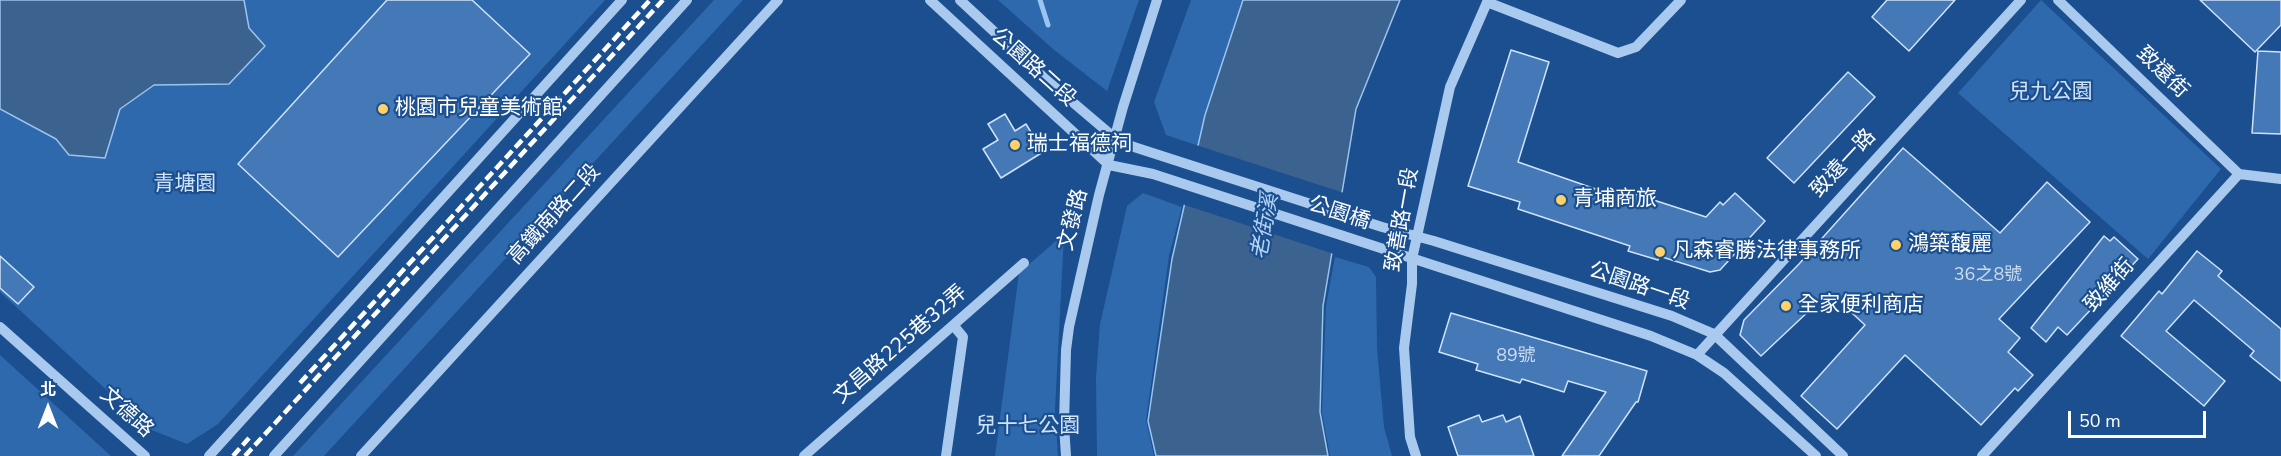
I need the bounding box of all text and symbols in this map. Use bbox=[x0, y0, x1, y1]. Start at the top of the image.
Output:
street label: 公園路二段 bbox=[986, 24, 1080, 112]
street label: 致遠街 bbox=[2131, 42, 2193, 104]
park label: 兒九公園 bbox=[2009, 80, 2093, 106]
place label: 桃園市兒童美術館 bbox=[395, 96, 563, 122]
marker: 桃園市兒童美術館 bbox=[376, 102, 390, 116]
street label: 致遠一路 bbox=[1806, 125, 1882, 203]
place label: 瑞士福德祠 bbox=[1027, 132, 1132, 158]
marker: 瑞士福德祠 bbox=[1008, 138, 1022, 152]
street label: 高鐵南路二段 bbox=[503, 160, 607, 270]
street label: 致善路一段 bbox=[1381, 166, 1425, 274]
park label: 青塘園 bbox=[154, 172, 216, 198]
street label: 文發路 bbox=[1054, 186, 1094, 254]
place label: 青埔商旅 bbox=[1573, 187, 1657, 213]
water label: 老街溪 bbox=[1247, 192, 1285, 262]
street label: 公園橋 bbox=[1305, 192, 1373, 236]
marker: 青埔商旅 bbox=[1554, 193, 1568, 207]
place label: 鴻築馥麗 bbox=[1908, 232, 1992, 258]
marker: 鴻築馥麗 bbox=[1889, 238, 1903, 252]
place label: 凡森睿勝法律事務所 bbox=[1672, 239, 1861, 265]
marker: 凡森睿勝法律事務所 bbox=[1653, 245, 1667, 259]
street label: 致維街 bbox=[2080, 254, 2140, 318]
street label: 公園路一段 bbox=[1585, 258, 1693, 316]
house number: 36之8號 bbox=[1954, 265, 2022, 287]
street label: 文昌路225巷32弄 bbox=[829, 280, 973, 410]
place label: 全家便利商店 bbox=[1798, 293, 1924, 319]
marker: 全家便利商店 bbox=[1779, 299, 1793, 313]
house number: 89號 bbox=[1496, 346, 1536, 368]
north arrow bbox=[18, 378, 78, 438]
text: 北 bbox=[40, 379, 56, 401]
street label: 文德路 bbox=[94, 383, 158, 443]
scale bar bbox=[2071, 399, 2209, 437]
text: 50 m bbox=[2079, 409, 2121, 433]
park label: 兒十七公園 bbox=[976, 414, 1080, 440]

